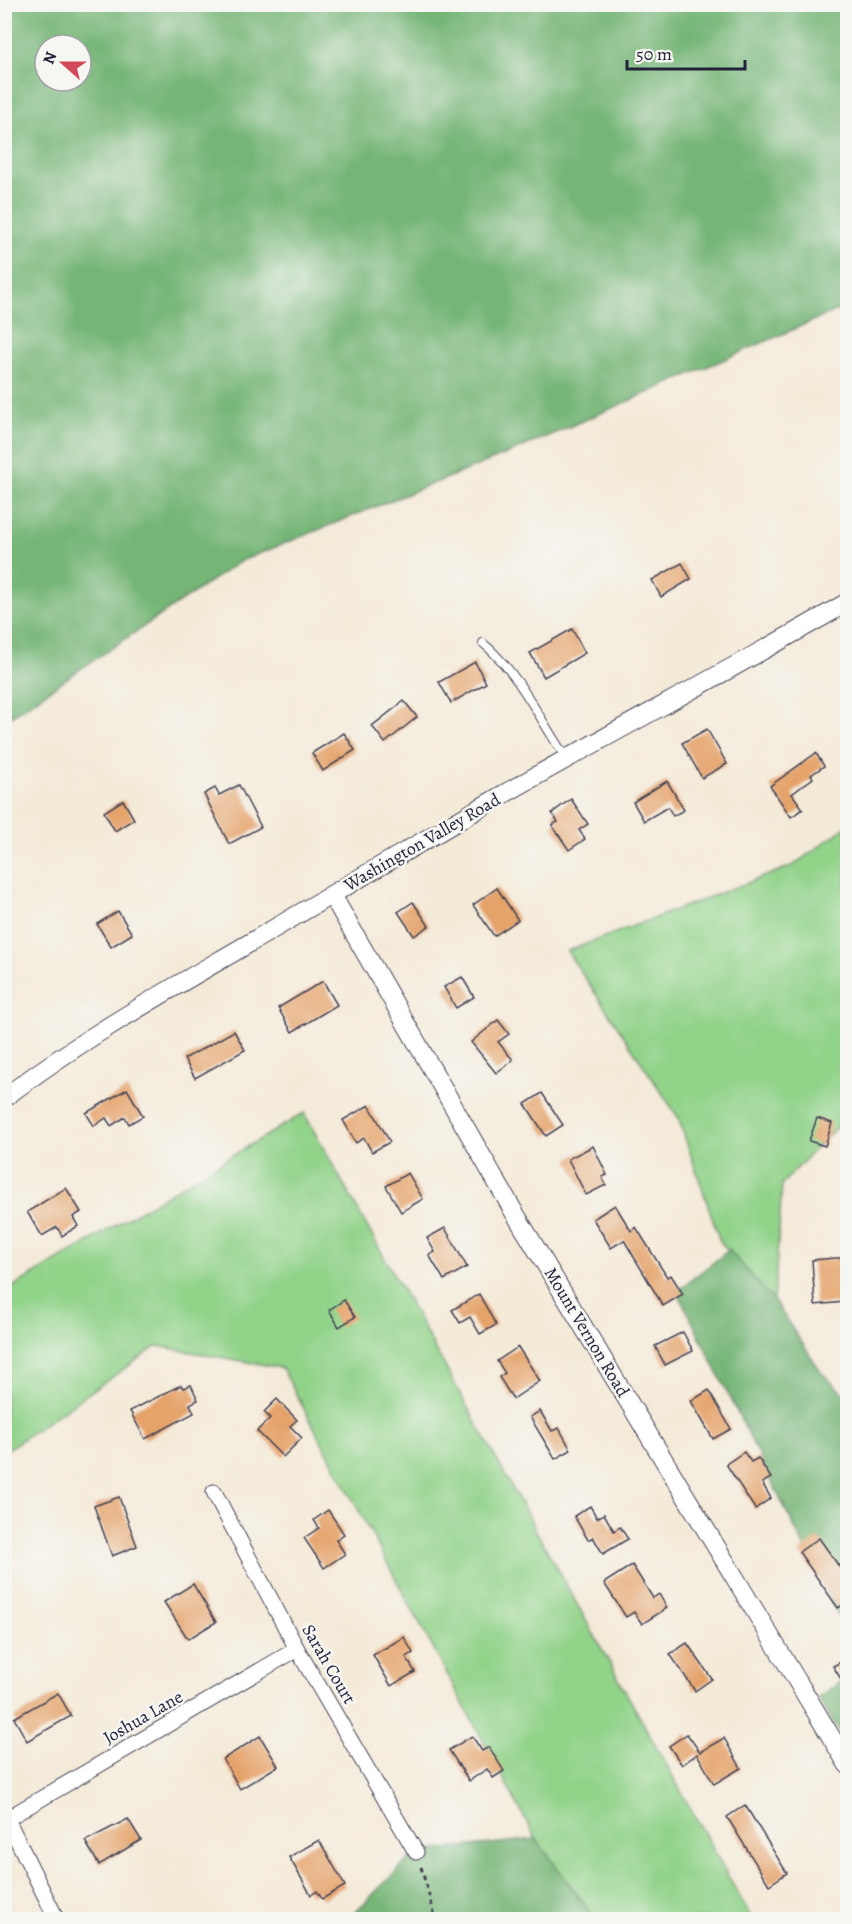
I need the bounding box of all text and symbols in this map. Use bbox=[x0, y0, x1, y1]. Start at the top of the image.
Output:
north arrow bbox=[33, 33, 93, 93]
scale bar bbox=[627, 33, 746, 71]
text: 50 m bbox=[636, 42, 672, 66]
text: N bbox=[38, 48, 62, 67]
street label: Washington Valley Road bbox=[339, 787, 505, 897]
street label: Mount Vernon Road bbox=[539, 1263, 635, 1402]
street label: Sarah Court bbox=[297, 1620, 361, 1708]
street label: Joshua Lane bbox=[99, 1685, 187, 1749]

